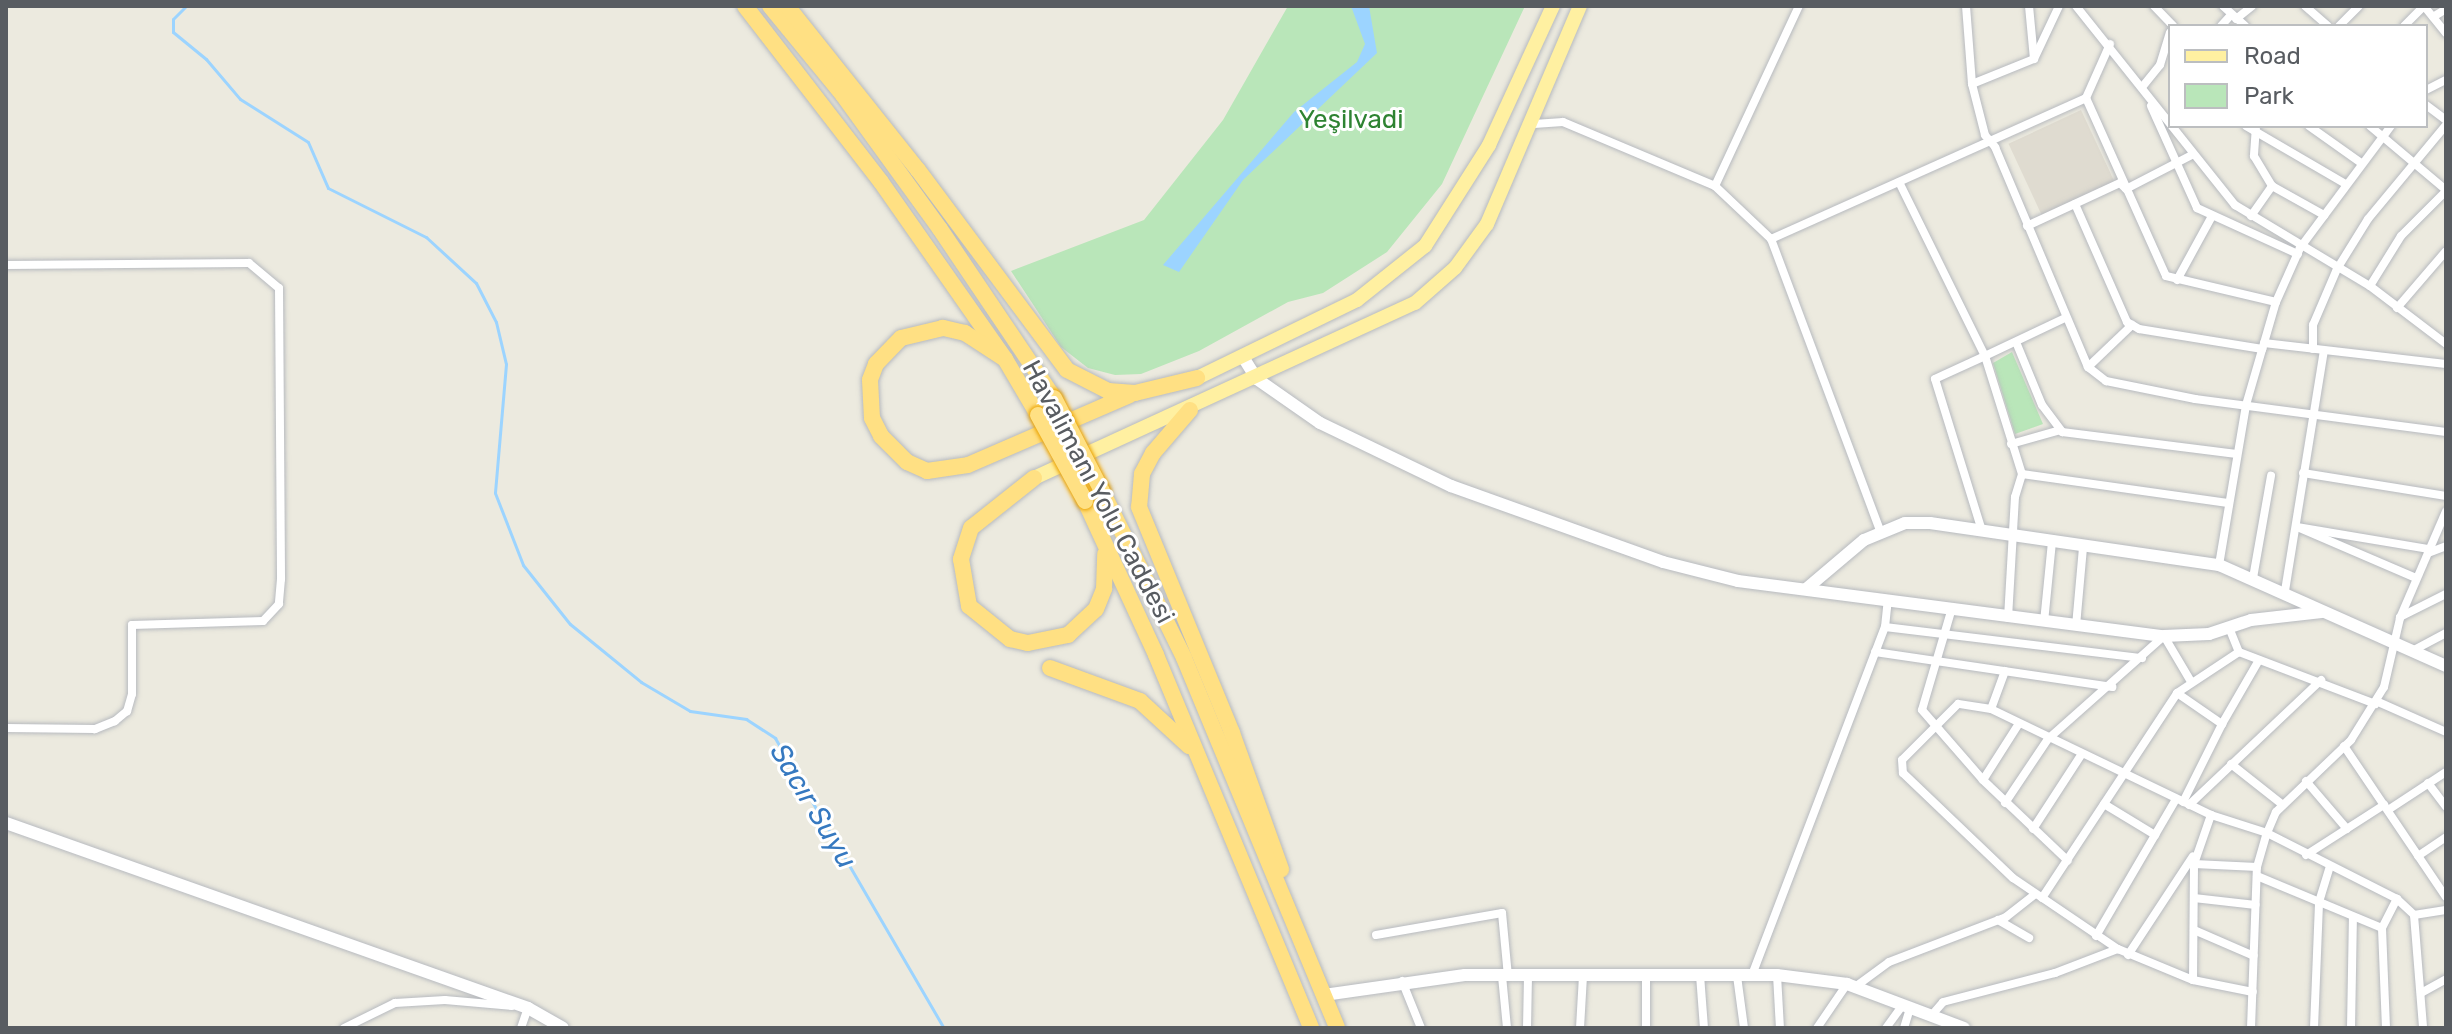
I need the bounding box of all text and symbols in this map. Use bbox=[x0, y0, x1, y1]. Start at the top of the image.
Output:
legend bbox=[2168, 24, 2428, 128]
text: Road bbox=[2244, 42, 2301, 70]
text: Park bbox=[2244, 82, 2294, 110]
park label: Yeşilvadi bbox=[1298, 104, 1404, 136]
street label: Havalimanı Yolu Caddesi bbox=[1015, 355, 1181, 629]
water label: Sacır Suyu bbox=[762, 737, 864, 875]

